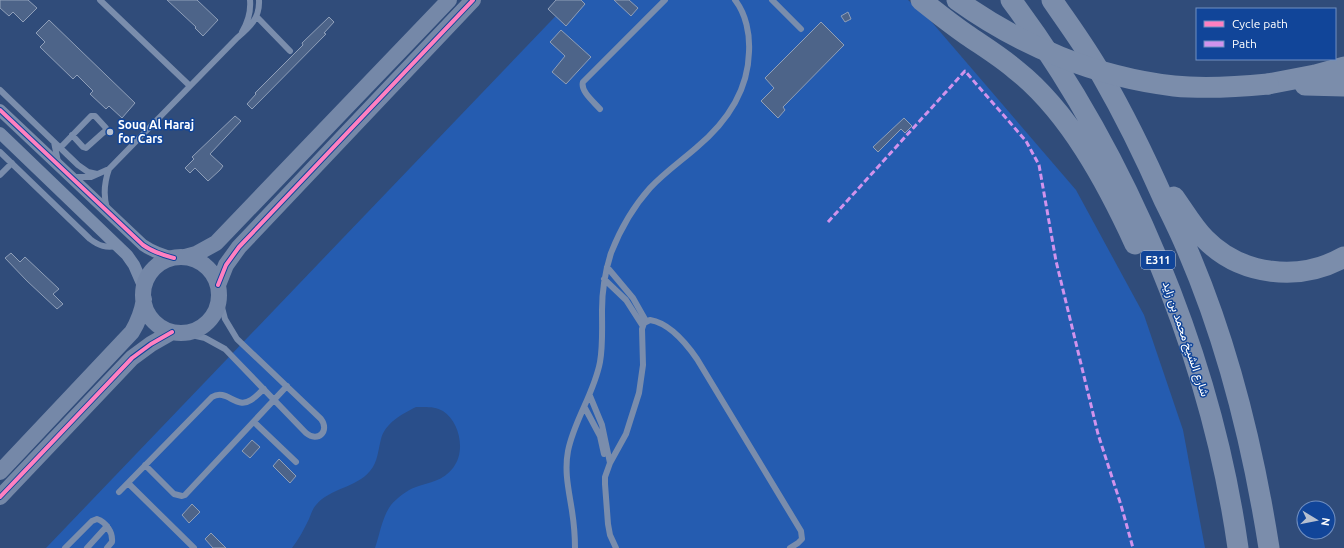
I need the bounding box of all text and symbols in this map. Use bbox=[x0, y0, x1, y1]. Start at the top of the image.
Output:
legend bbox=[1196, 8, 1336, 60]
text: Cycle path bbox=[1232, 17, 1288, 30]
text: Path bbox=[1232, 37, 1257, 50]
place label: Souq Al Haraj for Cars bbox=[118, 118, 194, 145]
marker: Souq Al Haraj for Cars bbox=[105, 127, 115, 137]
road number: E311 bbox=[1141, 251, 1175, 269]
street label: شارع الشيخ محمد بن زايد bbox=[1158, 280, 1212, 399]
north arrow bbox=[1296, 500, 1336, 540]
text: N bbox=[1319, 517, 1332, 527]

